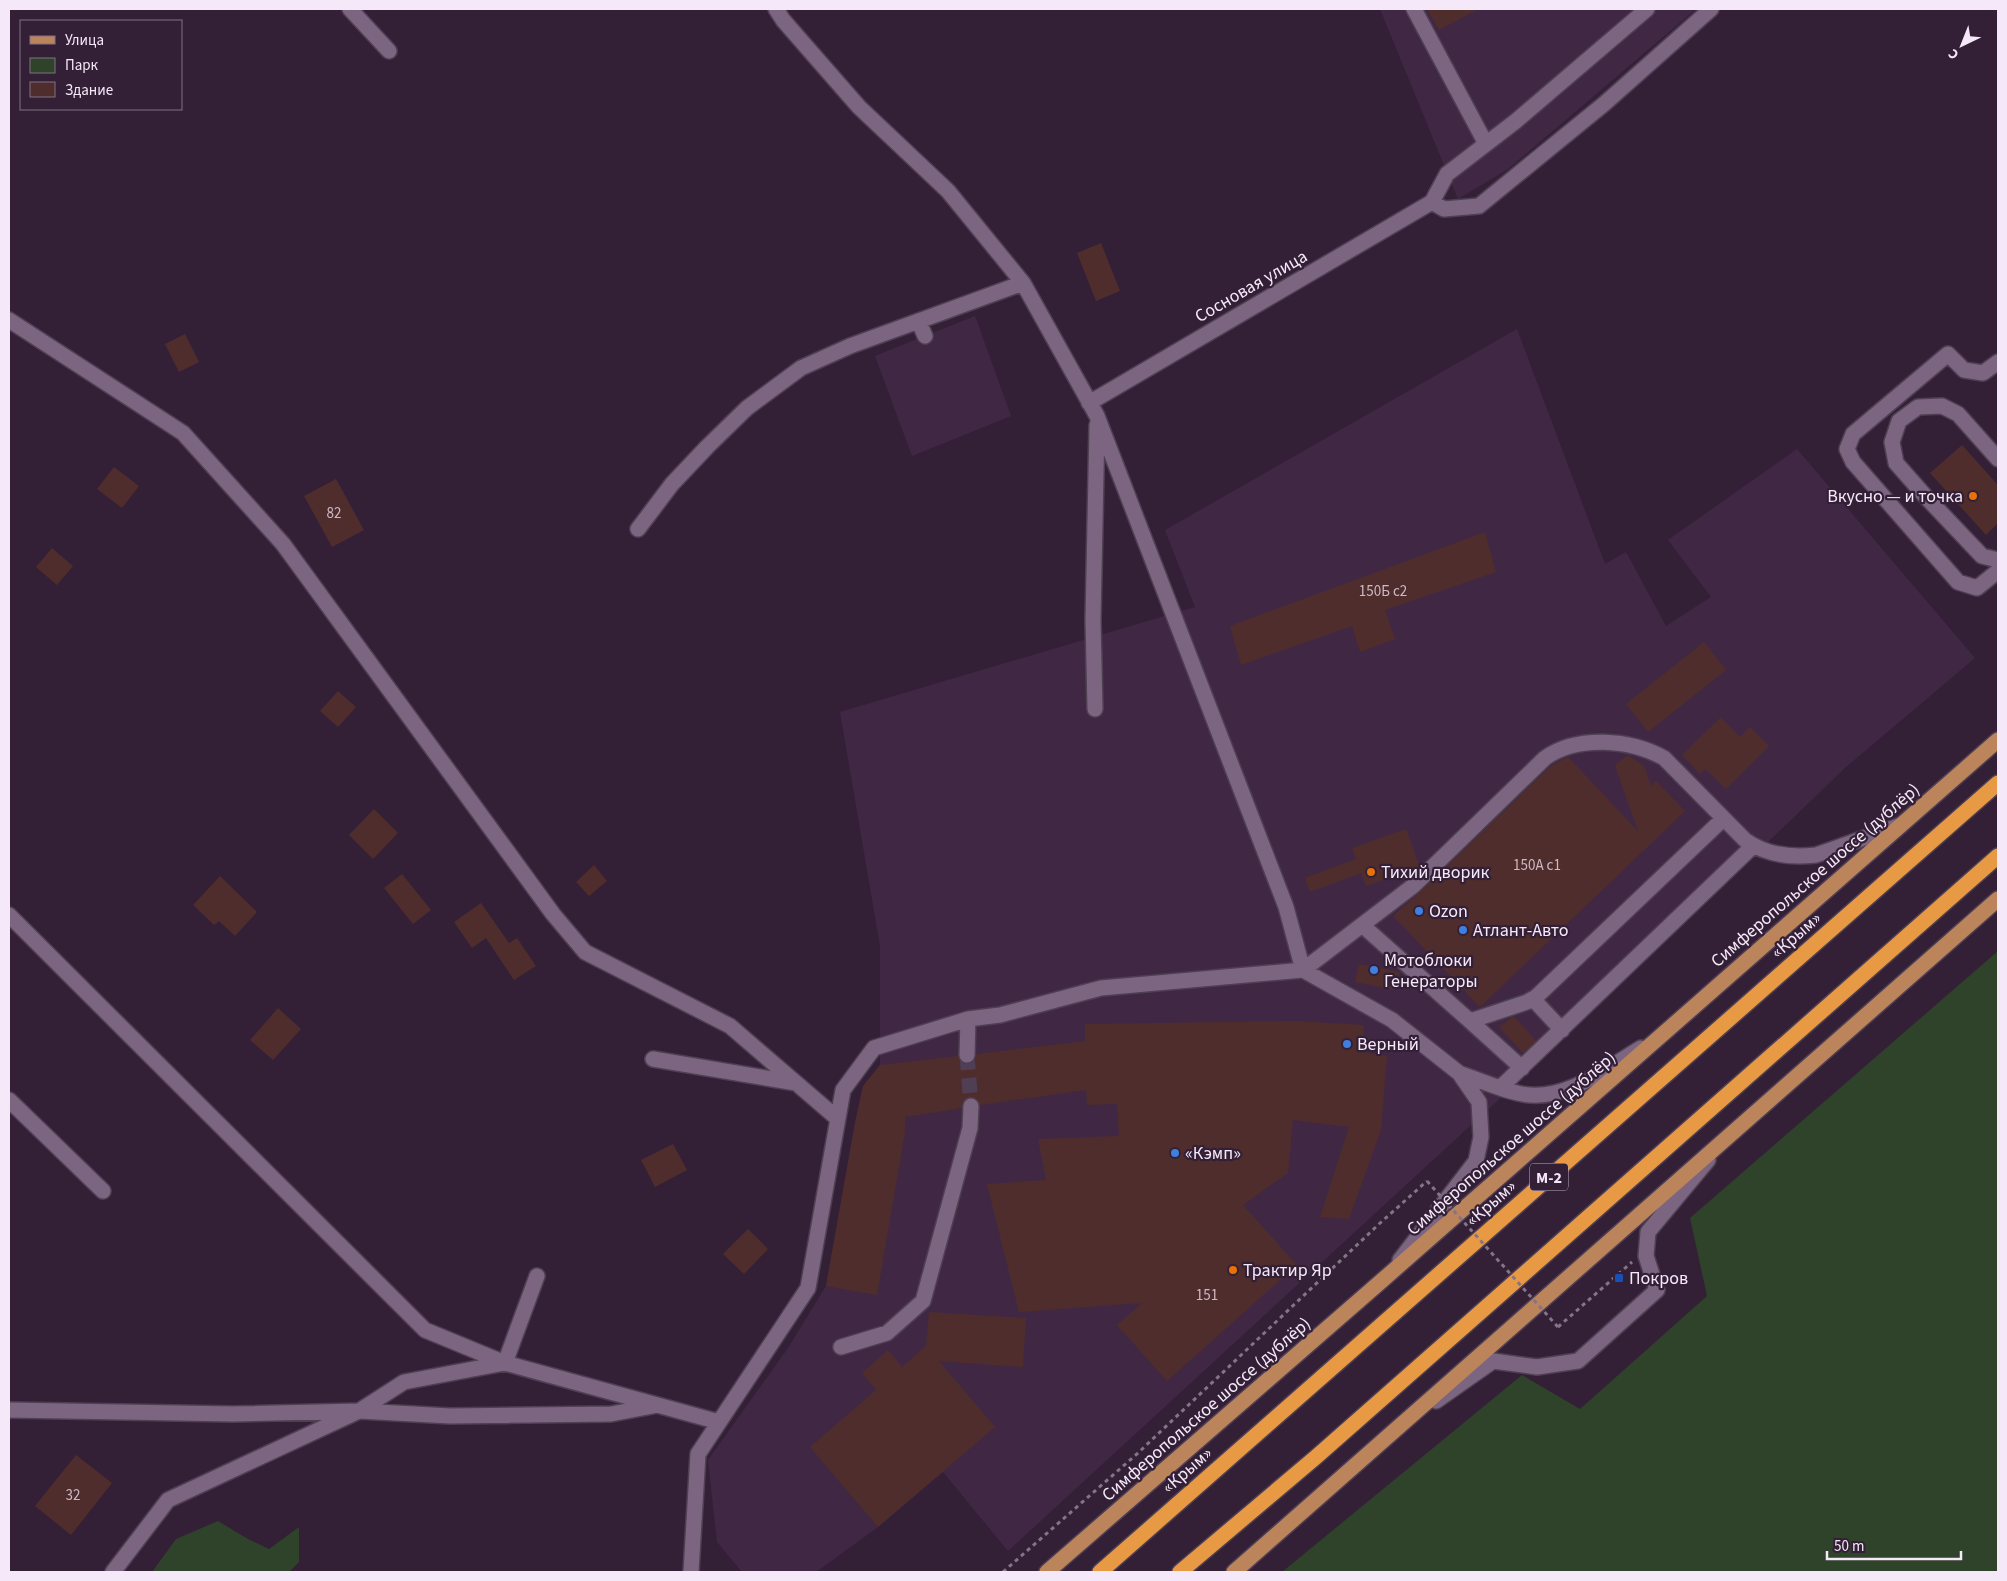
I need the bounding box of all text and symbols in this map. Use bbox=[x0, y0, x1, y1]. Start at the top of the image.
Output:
legend bbox=[20, 20, 182, 110]
north arrow bbox=[1937, 20, 1987, 70]
text: Улица bbox=[65, 30, 104, 51]
text: С bbox=[1944, 44, 1964, 64]
text: Парк bbox=[65, 55, 99, 76]
text: Здание bbox=[65, 80, 113, 101]
street label: Сосновая улица bbox=[1190, 244, 1312, 329]
place label: Вкусно — и точка bbox=[1827, 484, 1963, 509]
marker: Вкусно — и точка bbox=[1967, 490, 1979, 502]
house number: 82 bbox=[327, 503, 341, 524]
house number: 150Б с2 bbox=[1359, 581, 1407, 602]
street label: Симферопольское шоссе (дублёр) bbox=[1705, 777, 1925, 973]
house number: 150А с1 bbox=[1513, 855, 1561, 876]
place label: Тихий дворик bbox=[1381, 860, 1490, 885]
marker: Тихий дворик bbox=[1365, 866, 1377, 878]
place label: Ozon bbox=[1429, 899, 1468, 924]
marker: Ozon bbox=[1413, 905, 1425, 917]
street label: «Крым» bbox=[1766, 906, 1827, 964]
place label: Атлант-Авто bbox=[1473, 918, 1569, 943]
marker: Атлант-Авто bbox=[1457, 924, 1469, 936]
place label: Мотоблоки Генераторы bbox=[1384, 948, 1478, 994]
marker: Мотоблоки Генераторы bbox=[1368, 964, 1380, 976]
place label: Верный bbox=[1357, 1032, 1419, 1057]
marker: Верный bbox=[1341, 1038, 1353, 1050]
street label: Симферопольское шоссе (дублёр) bbox=[1401, 1045, 1621, 1241]
place label: «Кэмп» bbox=[1185, 1141, 1241, 1166]
marker: «Кэмп» bbox=[1169, 1147, 1181, 1159]
road number: М-2 bbox=[1530, 1164, 1568, 1190]
street label: «Крым» bbox=[1461, 1174, 1522, 1232]
place label: Трактир Яр bbox=[1243, 1258, 1332, 1283]
marker: Трактир Яр bbox=[1227, 1264, 1239, 1276]
place label: Покров bbox=[1629, 1266, 1688, 1291]
marker: Покров bbox=[1613, 1272, 1625, 1284]
house number: 151 bbox=[1196, 1285, 1218, 1306]
street label: Симферопольское шоссе (дублёр) bbox=[1096, 1311, 1316, 1507]
street label: «Крым» bbox=[1157, 1441, 1218, 1499]
house number: 32 bbox=[66, 1485, 80, 1506]
scale bar bbox=[1827, 1528, 1961, 1560]
text: 50 m bbox=[1834, 1536, 1864, 1557]

